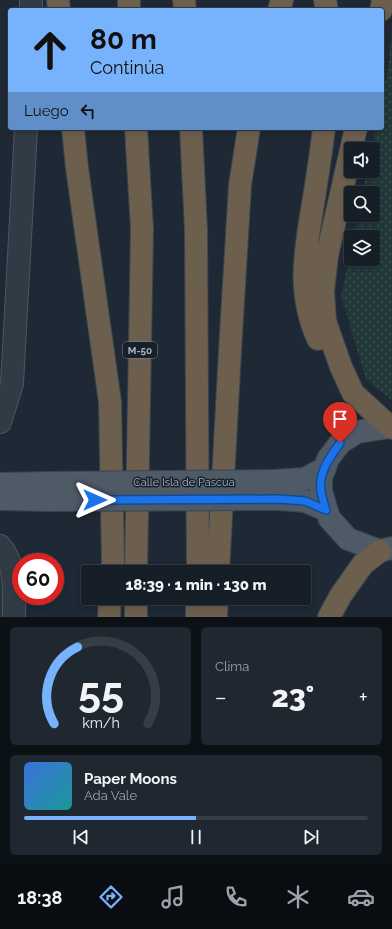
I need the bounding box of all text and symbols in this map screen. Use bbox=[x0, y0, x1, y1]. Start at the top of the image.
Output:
text: 80 m bbox=[90, 23, 157, 56]
icon: ahead bbox=[24, 24, 76, 76]
text: Continúa bbox=[90, 57, 164, 78]
icon: left bbox=[77, 100, 99, 122]
text: Luego bbox=[24, 102, 69, 120]
map controls bbox=[344, 142, 380, 266]
button: sound bbox=[344, 142, 380, 178]
button: search bbox=[344, 186, 380, 222]
button: layers bbox=[344, 230, 380, 266]
road number: M-50 bbox=[123, 342, 157, 358]
pin bbox=[323, 402, 357, 443]
icon: arrive bbox=[329, 408, 351, 430]
street label: Calle Isla de Pascua bbox=[133, 476, 235, 489]
position arrow bbox=[74, 479, 116, 521]
speed limit sign: 60 bbox=[12, 553, 64, 605]
text: 18:39 · 1 min · 130 m bbox=[125, 576, 267, 594]
text: Clima bbox=[215, 659, 249, 674]
text: 55 bbox=[77, 668, 124, 717]
text: 23° bbox=[271, 679, 314, 714]
text: − bbox=[215, 684, 227, 710]
text: + bbox=[359, 684, 368, 710]
text: km/h bbox=[82, 715, 119, 731]
text: Paper Moons bbox=[84, 770, 177, 788]
text: Ada Vale bbox=[84, 788, 137, 803]
icon: previous bbox=[70, 826, 92, 848]
icon: pause bbox=[185, 826, 207, 848]
icon: next bbox=[300, 826, 322, 848]
icon: directions bbox=[97, 883, 125, 911]
icon: music bbox=[159, 883, 187, 911]
icon: phone bbox=[222, 883, 250, 911]
icon: climate bbox=[284, 883, 312, 911]
icon: car bbox=[347, 883, 375, 911]
text: 18:38 bbox=[17, 887, 62, 908]

